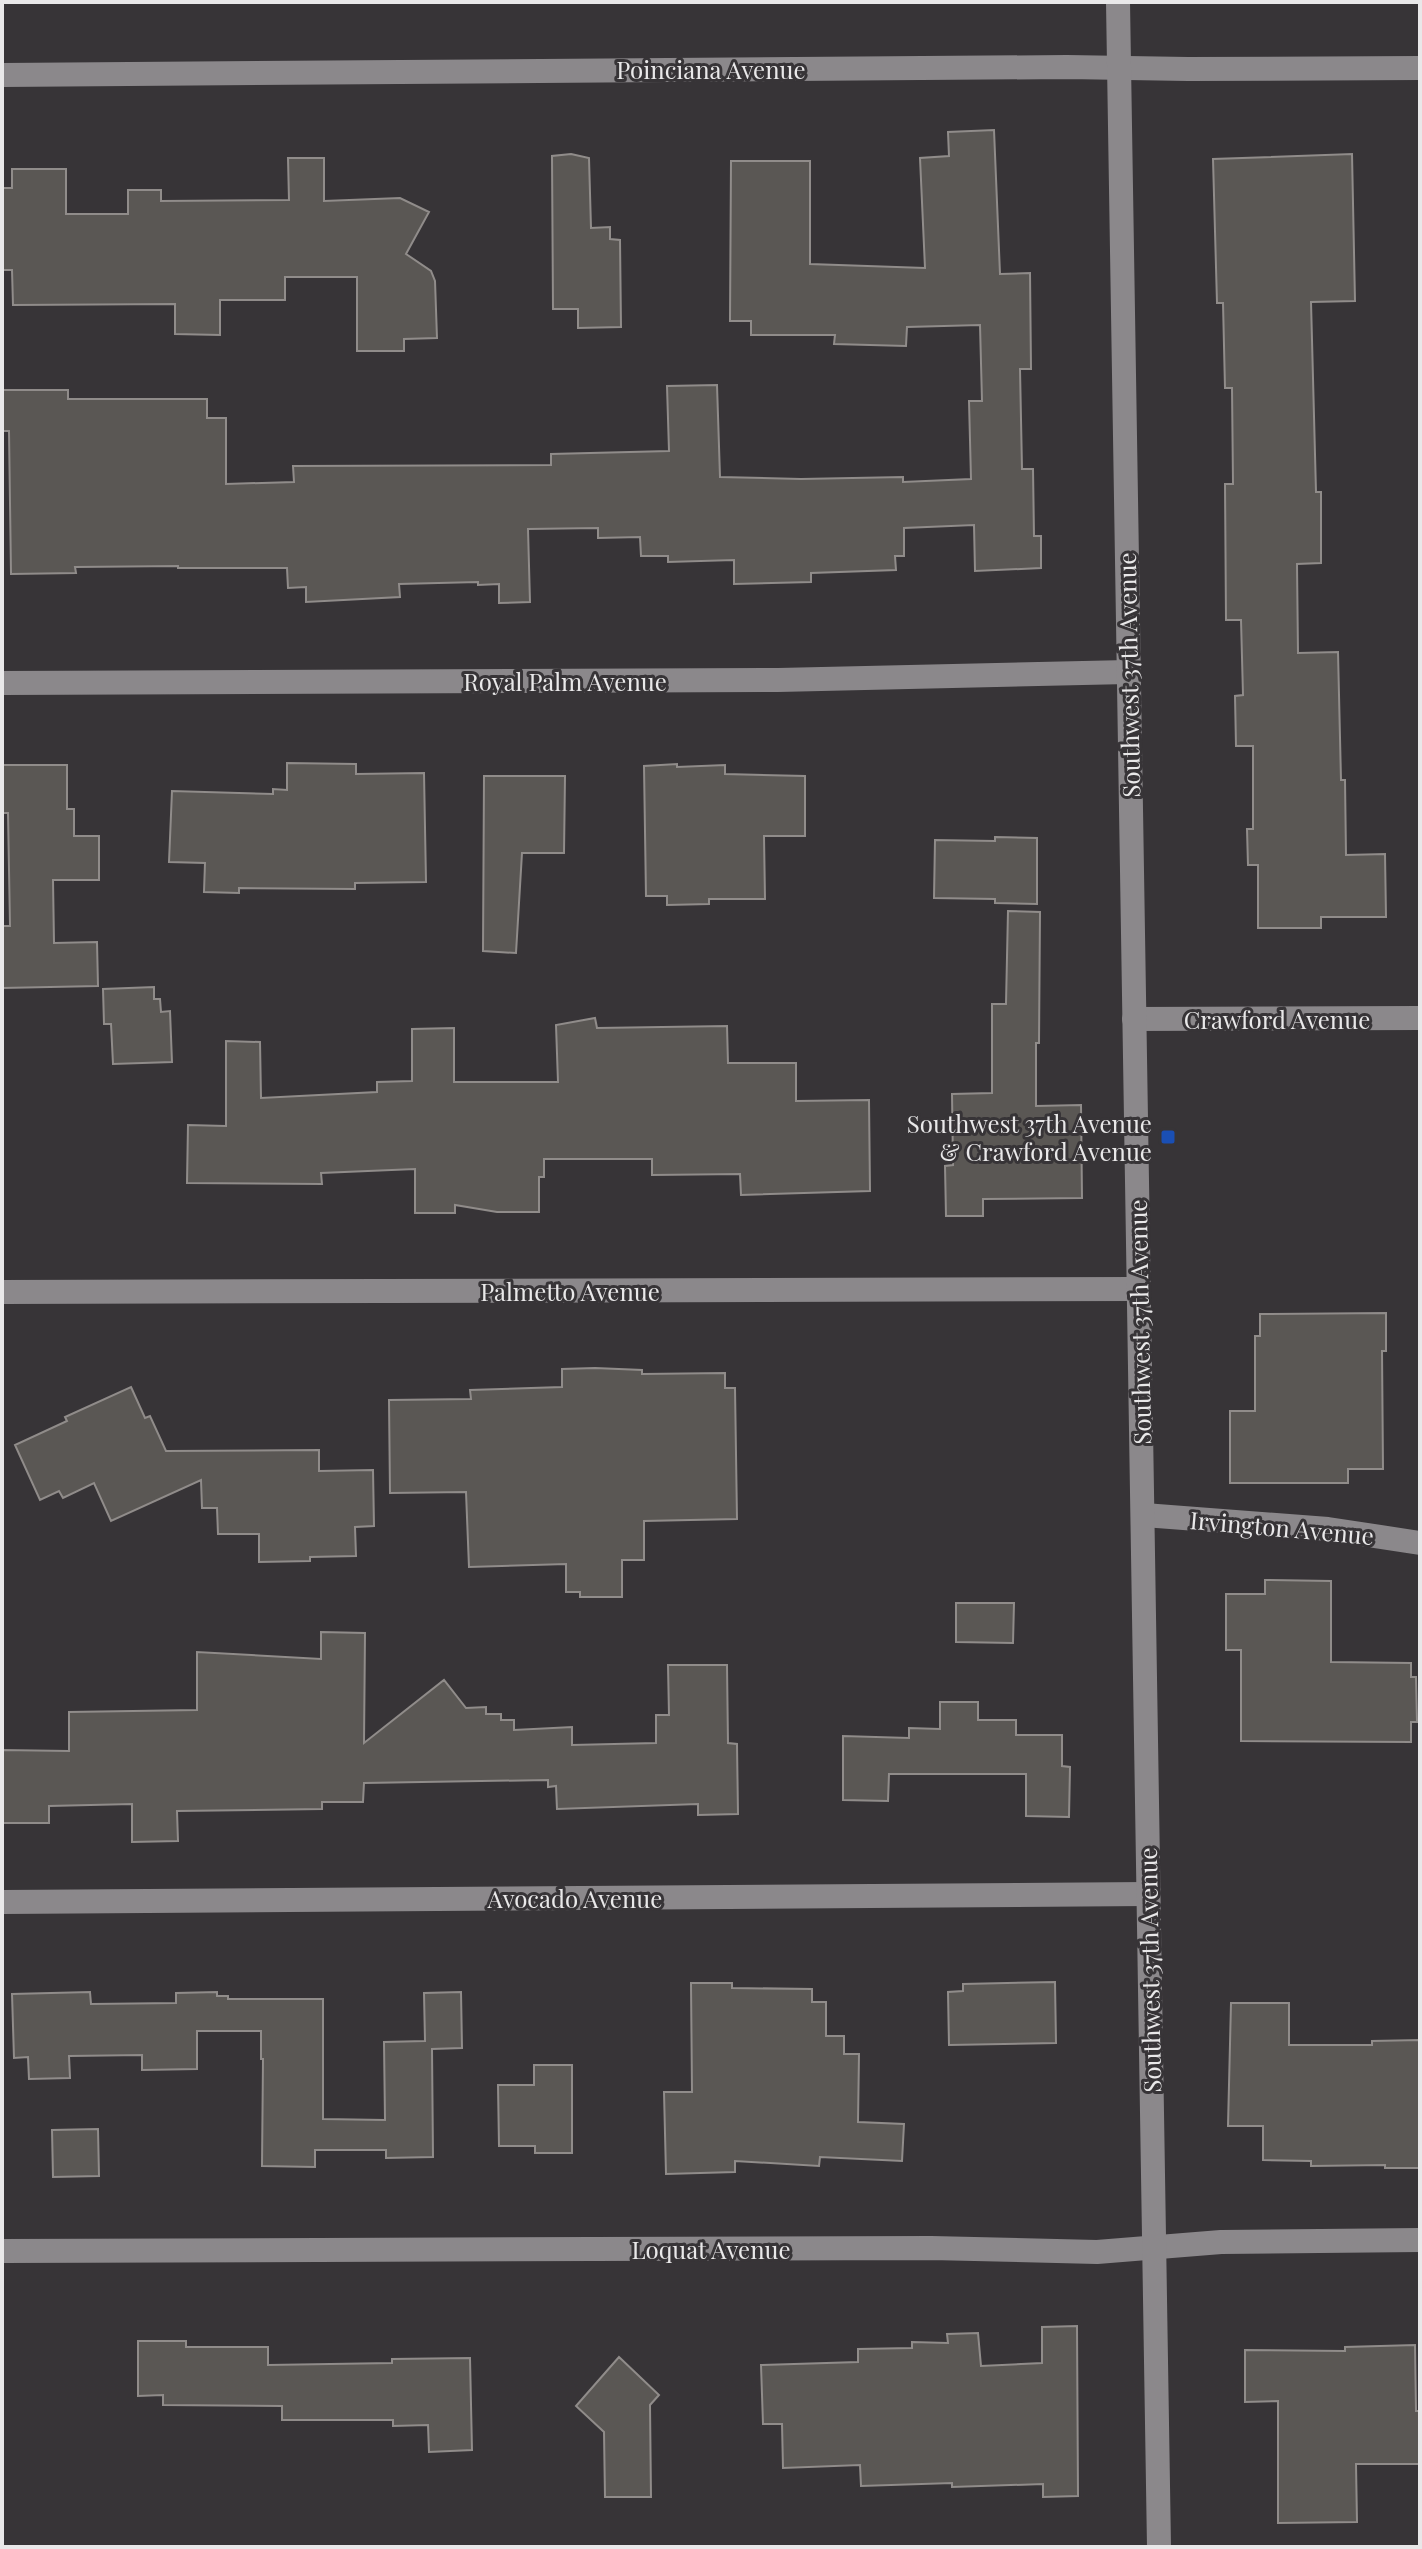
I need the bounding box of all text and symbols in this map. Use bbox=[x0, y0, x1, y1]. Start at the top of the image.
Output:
street label: Poinciana Avenue bbox=[616, 53, 806, 85]
street label: Southwest 37th Avenue bbox=[1110, 552, 1146, 798]
street label: Royal Palm Avenue bbox=[463, 665, 667, 697]
street label: Crawford Avenue bbox=[1184, 1003, 1370, 1035]
place label: Southwest 37th Avenue & Crawford Avenue bbox=[907, 1107, 1152, 1167]
marker: Southwest 37th Avenue & Crawford Avenue bbox=[1159, 1128, 1177, 1146]
street label: Southwest 37th Avenue bbox=[1121, 1199, 1157, 1445]
street label: Palmetto Avenue bbox=[480, 1275, 660, 1307]
street label: Irvington Avenue bbox=[1189, 1503, 1375, 1551]
street label: Southwest 37th Avenue bbox=[1131, 1847, 1167, 2093]
street label: Avocado Avenue bbox=[487, 1882, 662, 1914]
street label: Loquat Avenue bbox=[631, 2233, 791, 2265]

